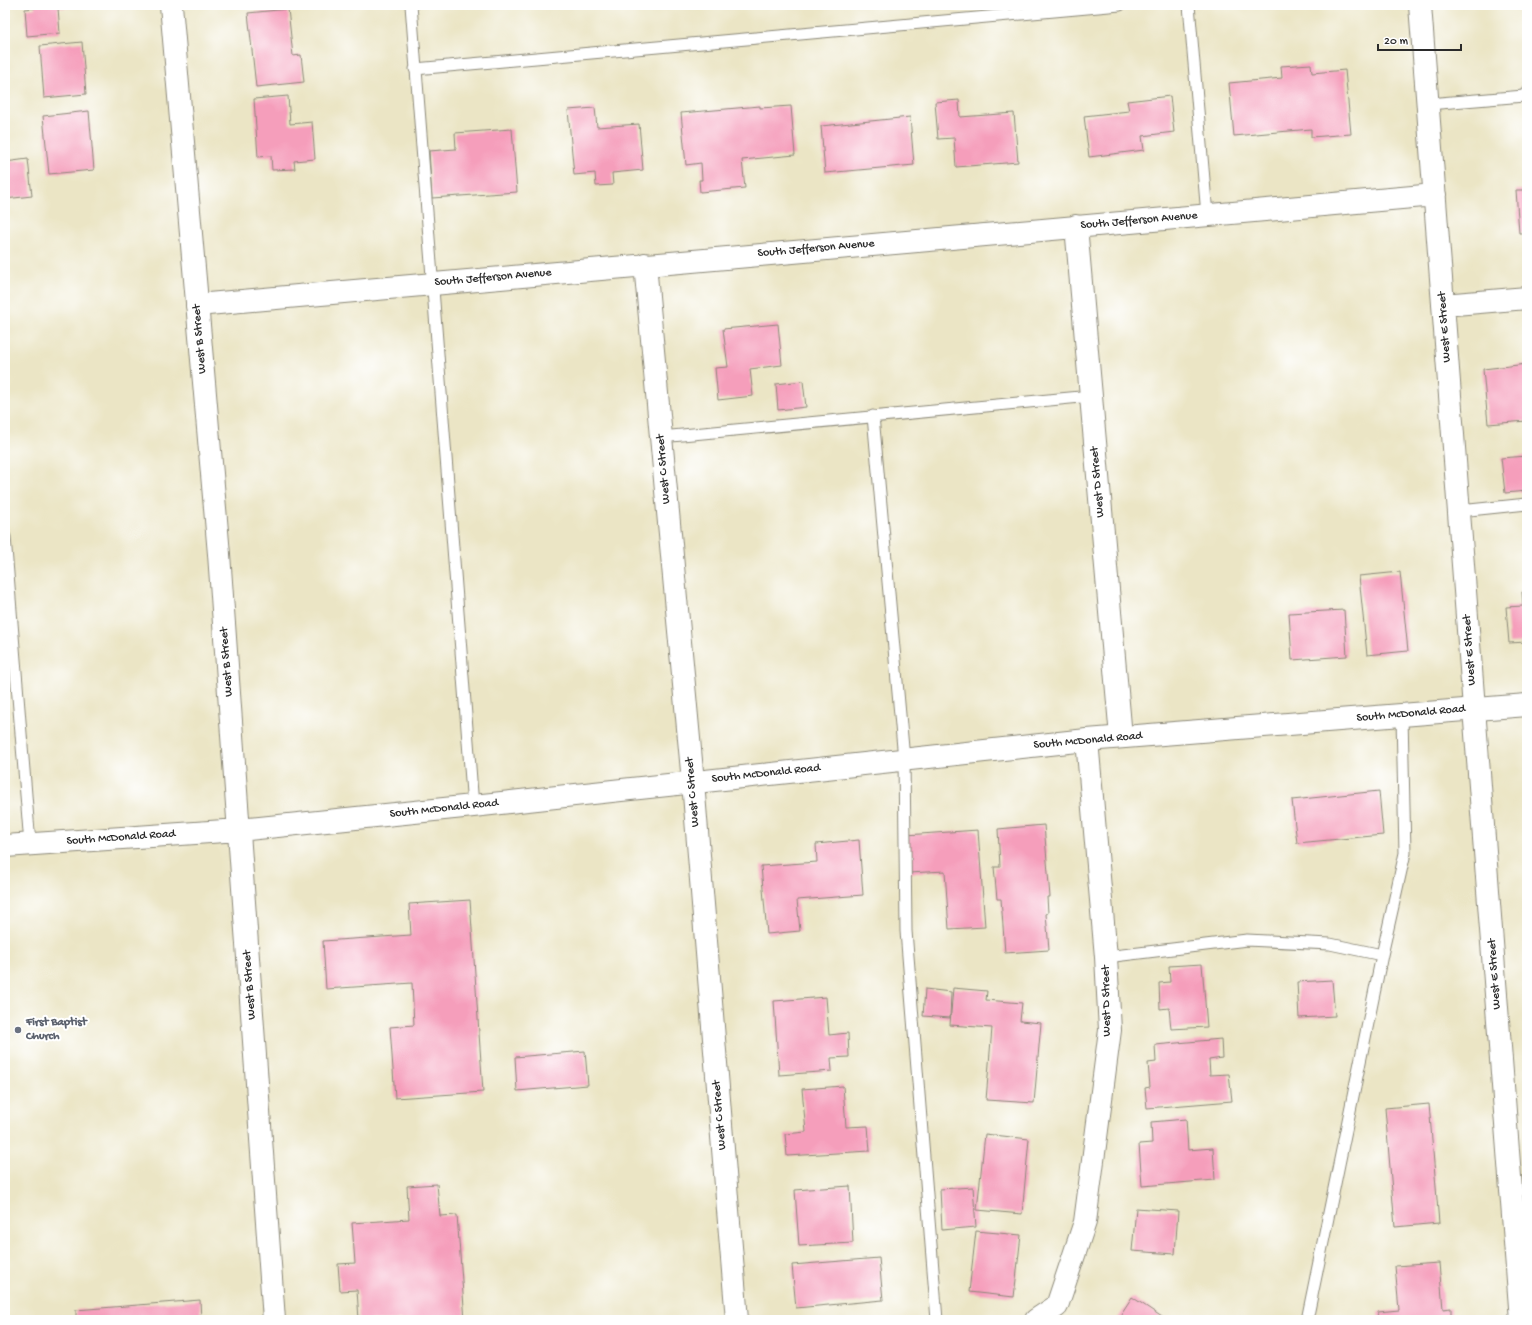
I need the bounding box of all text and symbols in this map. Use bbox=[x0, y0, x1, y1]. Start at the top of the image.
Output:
scale bar bbox=[1378, 26, 1461, 52]
text: 20 m bbox=[1384, 35, 1409, 49]
street label: South Jefferson Avenue bbox=[1080, 209, 1199, 233]
street label: South Jefferson Avenue bbox=[757, 237, 876, 261]
street label: South Jefferson Avenue bbox=[434, 266, 553, 290]
street label: West E Street bbox=[1435, 290, 1454, 363]
street label: West B Street bbox=[190, 303, 210, 374]
street label: West C Street bbox=[654, 432, 674, 504]
street label: West D Street bbox=[1088, 445, 1108, 518]
street label: West E Street bbox=[1460, 613, 1479, 686]
street label: West B Street bbox=[218, 626, 236, 697]
street label: South McDonald Road bbox=[1356, 702, 1467, 726]
street label: South McDonald Road bbox=[1033, 729, 1144, 753]
street label: West C Street bbox=[683, 755, 703, 827]
street label: South McDonald Road bbox=[711, 761, 822, 787]
street label: South McDonald Road bbox=[389, 796, 500, 822]
street label: South McDonald Road bbox=[66, 827, 177, 849]
street label: West E Street bbox=[1485, 937, 1504, 1010]
street label: West B Street bbox=[241, 949, 259, 1020]
street label: West D Street bbox=[1099, 964, 1115, 1037]
place label: First Baptist Church bbox=[25, 1016, 88, 1044]
marker: First Baptist Church bbox=[13, 1025, 23, 1035]
street label: West C Street bbox=[710, 1078, 730, 1150]

